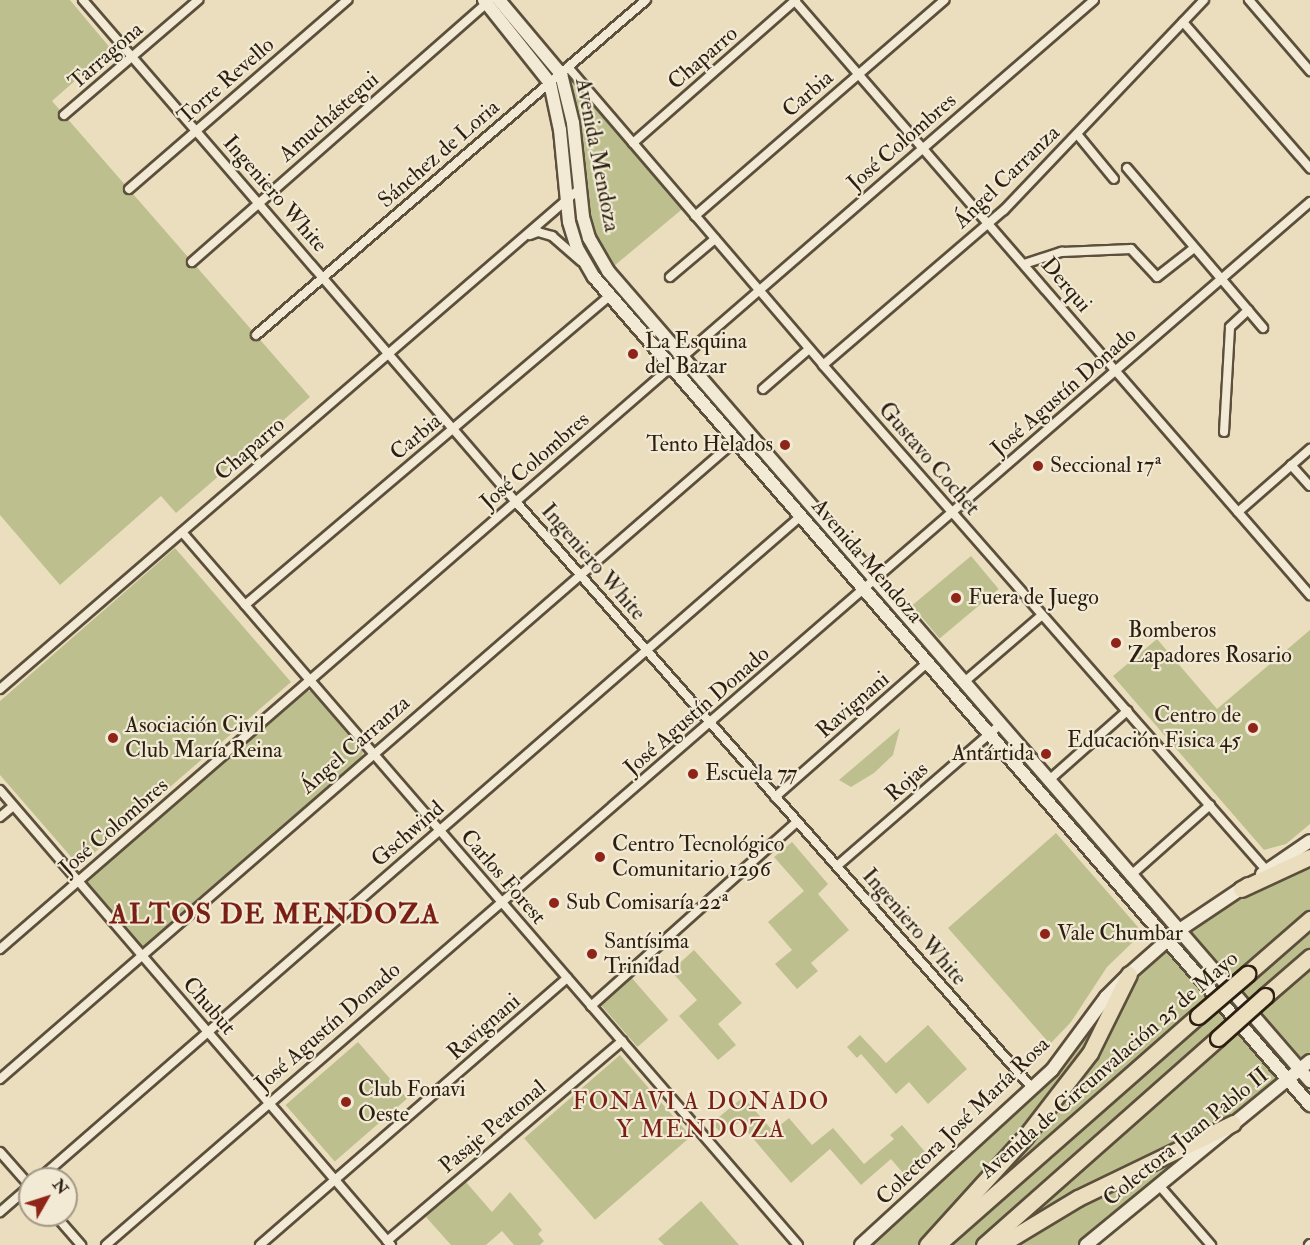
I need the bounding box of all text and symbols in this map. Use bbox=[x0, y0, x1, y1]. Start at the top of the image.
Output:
street label: Tarragona bbox=[63, 16, 149, 96]
street label: Chaparro bbox=[663, 21, 743, 95]
street label: Torre Revello bbox=[172, 32, 280, 130]
street label: Carbia bbox=[777, 65, 839, 123]
street label: Amuchástegui bbox=[274, 66, 384, 168]
street label: Avenida Mendoza bbox=[569, 76, 625, 234]
street label: José Colombres bbox=[842, 88, 962, 196]
street label: Sánchez de Loria bbox=[373, 94, 505, 214]
street label: Ángel Carranza bbox=[949, 120, 1065, 234]
street label: Ingeniero White bbox=[217, 130, 333, 258]
street label: Derqui bbox=[1035, 252, 1097, 318]
street label: José Agustín Donado bbox=[986, 322, 1142, 462]
place label: La Esquina del Bazar bbox=[645, 328, 747, 380]
marker: La Esquina del Bazar bbox=[626, 347, 640, 361]
street label: Gustavo Cochet bbox=[873, 397, 985, 521]
street label: José Colombres bbox=[475, 407, 595, 515]
street label: Carbia bbox=[385, 408, 447, 466]
street label: Chaparro bbox=[210, 412, 290, 486]
place label: Tento Helados bbox=[646, 432, 773, 458]
marker: Tento Helados bbox=[778, 438, 792, 452]
place label: Seccional 17ª bbox=[1050, 453, 1162, 479]
marker: Seccional 17ª bbox=[1031, 459, 1045, 473]
street label: Avenida Mendoza bbox=[806, 493, 928, 629]
street label: Ingeniero White bbox=[535, 498, 651, 626]
place label: Fuera de Juego bbox=[968, 585, 1099, 611]
marker: Fuera de Juego bbox=[949, 591, 963, 605]
place label: Bomberos Zapadores Rosario bbox=[1128, 617, 1292, 668]
marker: Bomberos Zapadores Rosario bbox=[1109, 636, 1123, 650]
street label: José Agustín Donado bbox=[619, 641, 775, 781]
street label: Ravignani bbox=[811, 666, 895, 744]
street label: Ángel Carranza bbox=[295, 690, 415, 800]
place label: Centro de Educación Fisica 45 bbox=[1067, 702, 1241, 754]
place label: Asociación Civil Club María Reina bbox=[125, 712, 282, 764]
marker: Centro de Educación Fisica 45 bbox=[1246, 721, 1260, 735]
marker: Asociación Civil Club María Reina bbox=[106, 731, 120, 745]
place label: Antártida bbox=[952, 741, 1034, 767]
marker: Antártida bbox=[1039, 747, 1053, 761]
street label: Rojas bbox=[880, 756, 934, 808]
place label: Escuela 77 bbox=[705, 761, 797, 787]
marker: Escuela 77 bbox=[686, 767, 700, 781]
street label: José Colombres bbox=[54, 773, 174, 881]
street label: Gschwind bbox=[366, 795, 450, 873]
street label: Carlos Forest bbox=[455, 824, 551, 930]
place label: Centro Tecnológico Comunitario 1296 bbox=[612, 831, 784, 882]
marker: Centro Tecnológico Comunitario 1296 bbox=[593, 850, 607, 864]
street label: Ingeniero White bbox=[856, 863, 972, 991]
place label: Sub Comisaría 22ª bbox=[566, 890, 729, 916]
marker: Sub Comisaría 22ª bbox=[547, 896, 561, 910]
district label: ALTOS DE MENDOZA bbox=[110, 898, 440, 932]
place label: Vale Chumbar bbox=[1057, 921, 1183, 947]
marker: Vale Chumbar bbox=[1038, 927, 1052, 941]
place label: Santísima Trinidad bbox=[604, 928, 689, 980]
street label: Avenida de Circunvalación 25 de Mayo bbox=[974, 946, 1244, 1184]
marker: Santísima Trinidad bbox=[585, 947, 599, 961]
street label: José Agustín Donado bbox=[250, 957, 406, 1097]
street label: Chubut bbox=[177, 972, 241, 1040]
street label: Ravignani bbox=[442, 988, 526, 1066]
street label: Colectora José María Rosa bbox=[871, 1031, 1055, 1211]
street label: Colectora Juan Pablo II bbox=[1098, 1062, 1274, 1212]
street label: Pasaje Peatonal bbox=[434, 1075, 552, 1179]
place label: Club Fonavi Oeste bbox=[358, 1076, 466, 1128]
district label: FONAVI A DONADO Y MENDOZA bbox=[572, 1088, 830, 1144]
marker: Club Fonavi Oeste bbox=[339, 1095, 353, 1109]
north arrow bbox=[18, 1167, 78, 1227]
text: N bbox=[48, 1175, 73, 1199]

